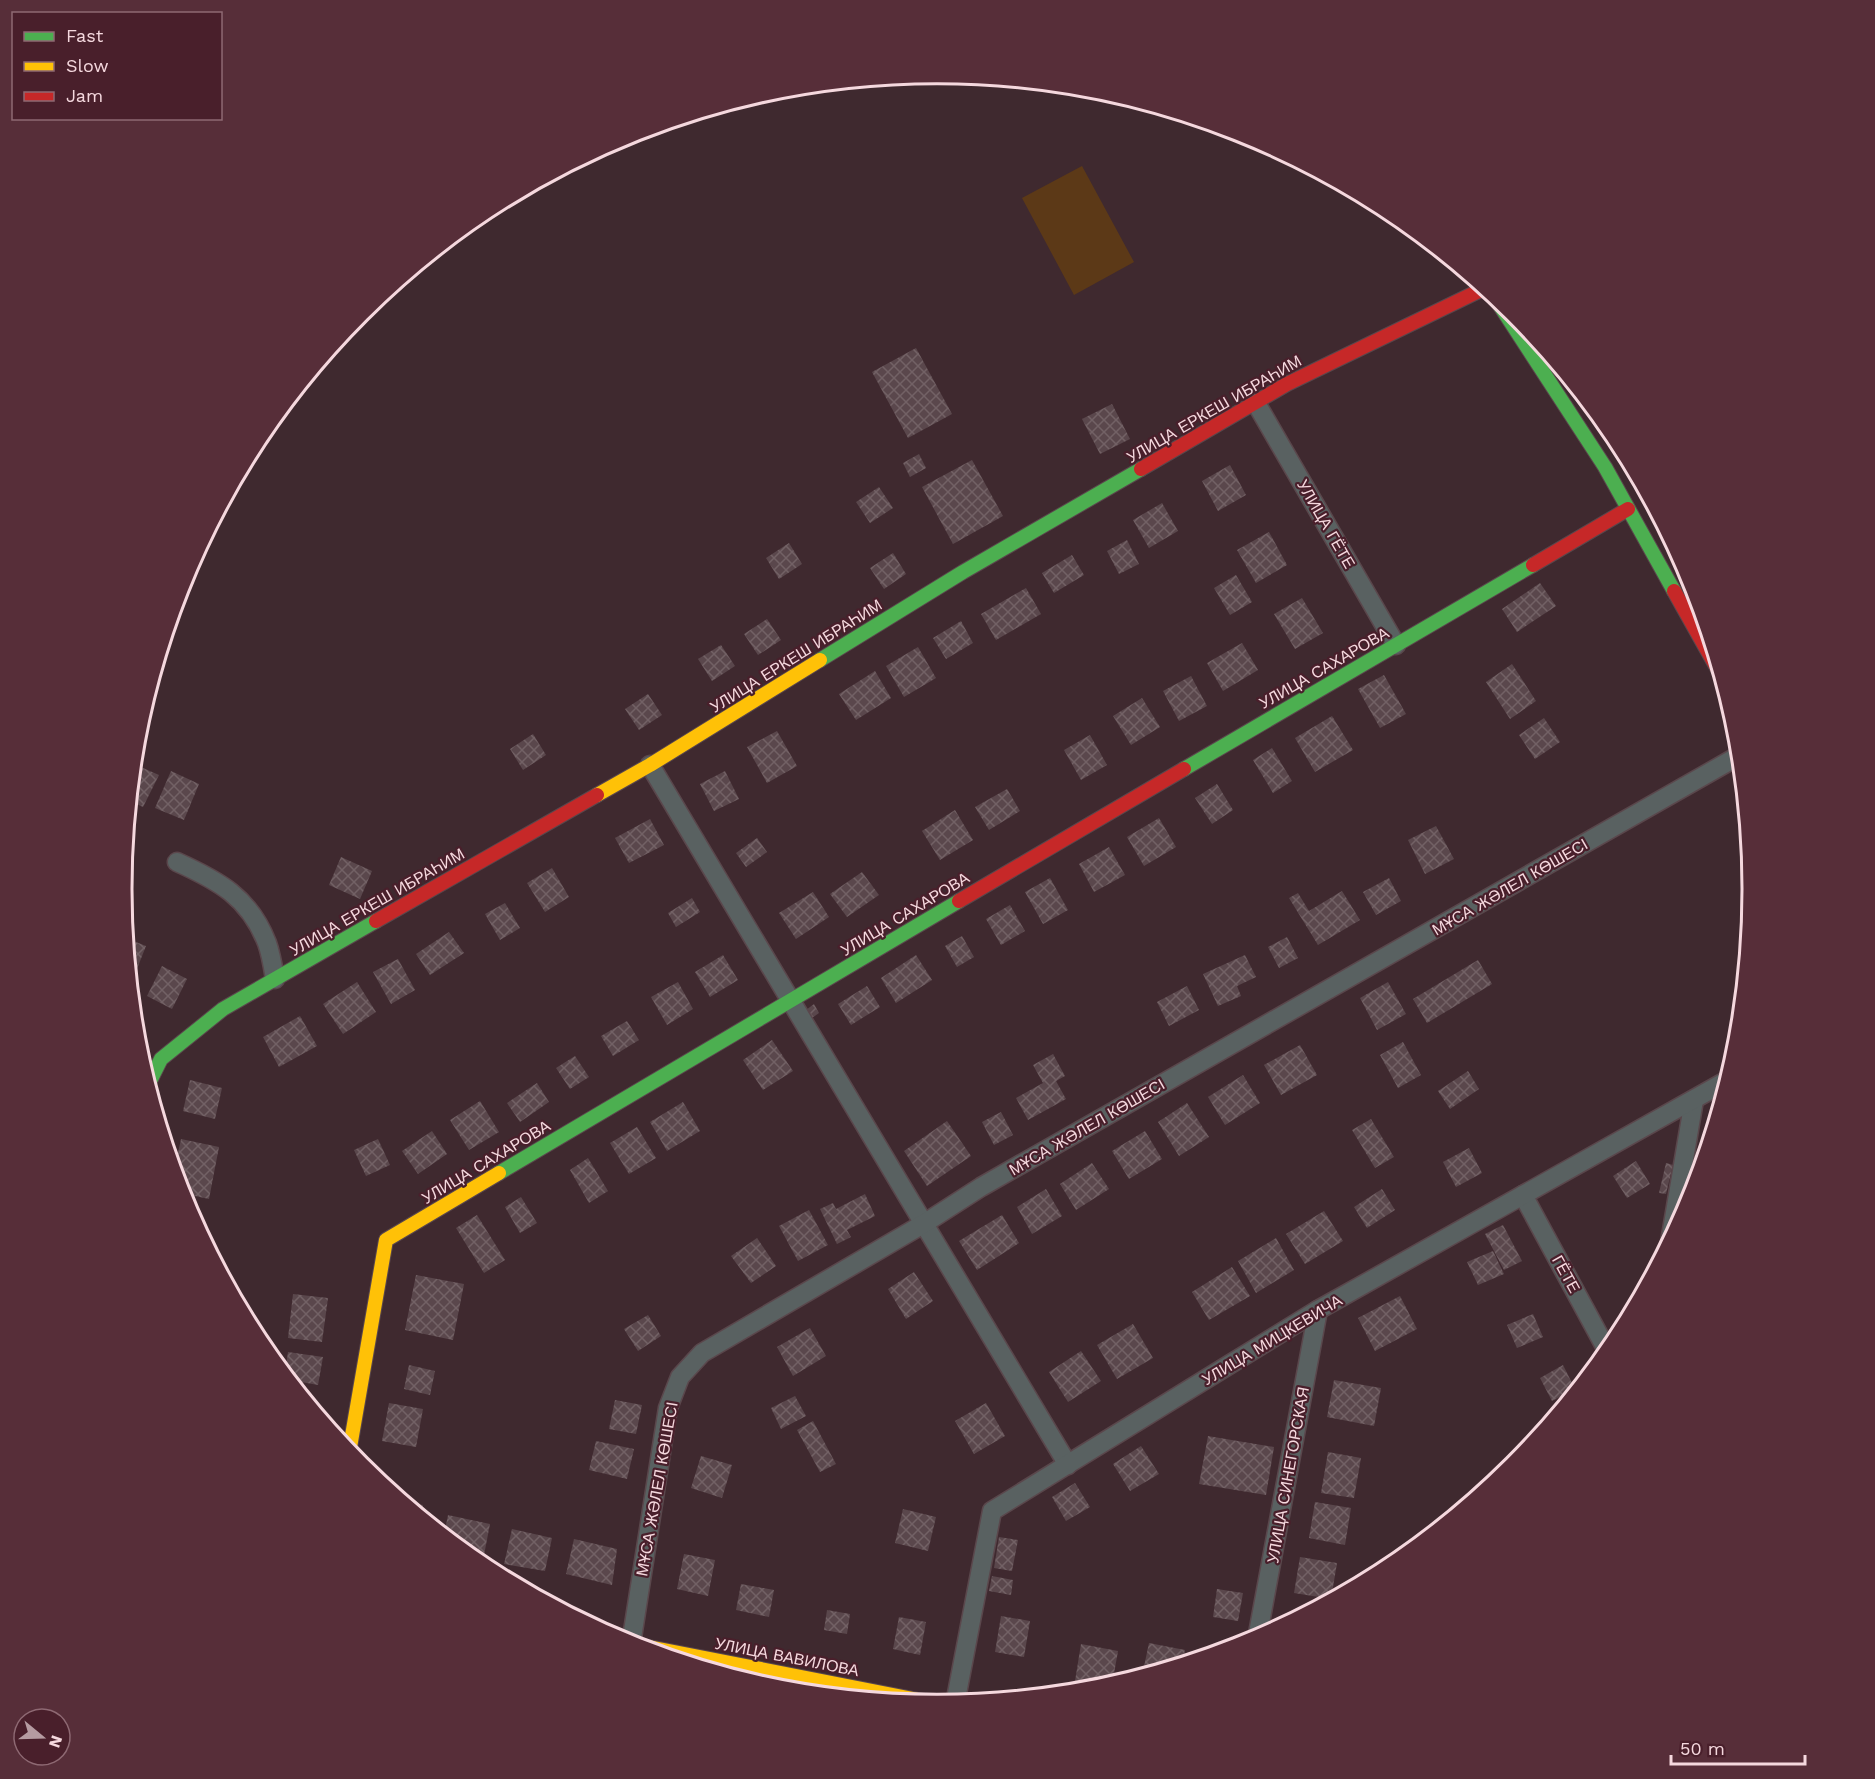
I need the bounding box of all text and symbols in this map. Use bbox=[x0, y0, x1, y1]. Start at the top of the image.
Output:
legend bbox=[12, 12, 222, 120]
text: Fast bbox=[66, 25, 104, 46]
text: Slow bbox=[66, 55, 109, 76]
text: Jam bbox=[66, 85, 103, 106]
street label: УЛИЦА ЕРКЕШ ИБРАҺИМ bbox=[1123, 351, 1305, 467]
street label: УЛИЦА ГЁТЕ bbox=[1293, 476, 1359, 572]
street label: УЛИЦА ЕРКЕШ ИБРАҺИМ bbox=[707, 595, 885, 717]
street label: УЛИЦА САХАРОВА bbox=[1256, 623, 1392, 713]
street label: МҰСА ЖӘЛЕЛ КӨШЕСІ bbox=[1429, 835, 1591, 939]
street label: УЛИЦА ЕРКЕШ ИБРАҺИМ bbox=[286, 844, 468, 960]
street label: УЛИЦА САХАРОВА bbox=[837, 868, 973, 960]
street label: МҰСА ЖӘЛЕЛ КӨШЕСІ bbox=[1006, 1075, 1168, 1179]
street label: УЛИЦА САХАРОВА bbox=[418, 1116, 554, 1208]
street label: ГЁТЕ bbox=[1548, 1252, 1584, 1296]
street label: УЛИЦА МИЦКЕВИЧА bbox=[1199, 1291, 1346, 1389]
street label: УЛИЦА СИНЕГОРСКАЯ bbox=[1263, 1385, 1313, 1565]
street label: МҰСА ЖӘЛЕЛ КӨШЕСІ bbox=[632, 1400, 682, 1578]
street label: УЛИЦА ВАВИЛОВА bbox=[713, 1634, 861, 1680]
north arrow bbox=[12, 1707, 72, 1767]
scale bar bbox=[1671, 1728, 1804, 1766]
text: N bbox=[45, 1733, 67, 1750]
text: 50 m bbox=[1680, 1738, 1725, 1759]

